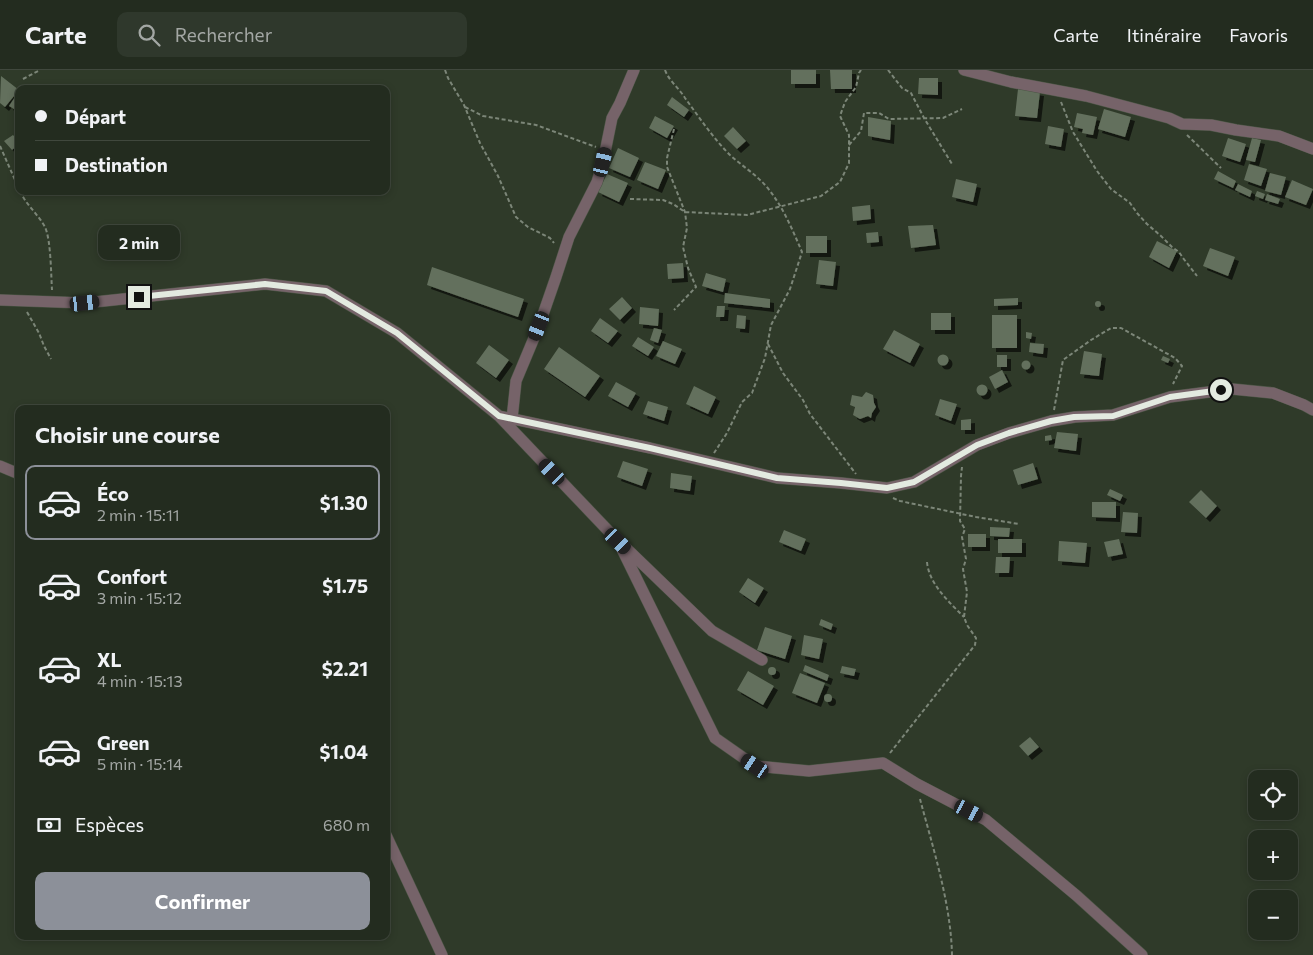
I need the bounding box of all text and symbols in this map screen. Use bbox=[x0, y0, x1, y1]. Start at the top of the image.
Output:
search box bbox=[117, 12, 467, 57]
text: Carte bbox=[25, 20, 87, 49]
icon: search bbox=[135, 21, 163, 49]
text: Rechercher bbox=[175, 23, 272, 46]
text: Carte bbox=[1053, 24, 1099, 46]
text: Itinéraire bbox=[1127, 24, 1201, 46]
text: Favoris bbox=[1229, 24, 1288, 46]
text: Départ bbox=[65, 105, 126, 128]
car bbox=[592, 146, 613, 178]
text: Destination bbox=[65, 153, 168, 176]
callout: 2 min bbox=[98, 224, 180, 260]
text: 2 min bbox=[119, 233, 159, 252]
route end bbox=[128, 286, 150, 308]
car bbox=[69, 294, 100, 312]
car bbox=[526, 309, 551, 343]
route start bbox=[1210, 379, 1232, 401]
text: Choisir une course bbox=[35, 421, 220, 448]
car bbox=[536, 456, 567, 488]
icon: car bbox=[37, 480, 82, 525]
text: Éco bbox=[97, 482, 129, 505]
text: $1.30 bbox=[320, 491, 368, 514]
text: 2 min · 15:11 bbox=[97, 505, 180, 524]
car bbox=[601, 525, 634, 557]
icon: car bbox=[37, 563, 82, 608]
text: Confort bbox=[97, 565, 167, 588]
text: $1.75 bbox=[322, 574, 368, 597]
text: 3 min · 15:12 bbox=[97, 588, 182, 607]
icon: car bbox=[37, 646, 82, 691]
text: XL bbox=[97, 648, 122, 671]
text: $2.21 bbox=[322, 657, 368, 680]
text: 4 min · 15:13 bbox=[97, 671, 183, 690]
icon: car bbox=[37, 729, 82, 774]
text: Green bbox=[97, 731, 149, 754]
text: $1.04 bbox=[319, 740, 368, 763]
car bbox=[738, 751, 771, 781]
text: 5 min · 15:14 bbox=[97, 754, 183, 773]
map controls bbox=[1248, 770, 1298, 940]
button: locate bbox=[1248, 770, 1298, 820]
car bbox=[952, 798, 985, 824]
icon: cash bbox=[35, 811, 63, 839]
text: Espèces bbox=[75, 813, 144, 836]
text: 680 m bbox=[323, 815, 370, 834]
button: + bbox=[1248, 830, 1298, 880]
button: Confirmer bbox=[35, 872, 370, 930]
button: − bbox=[1248, 890, 1298, 940]

